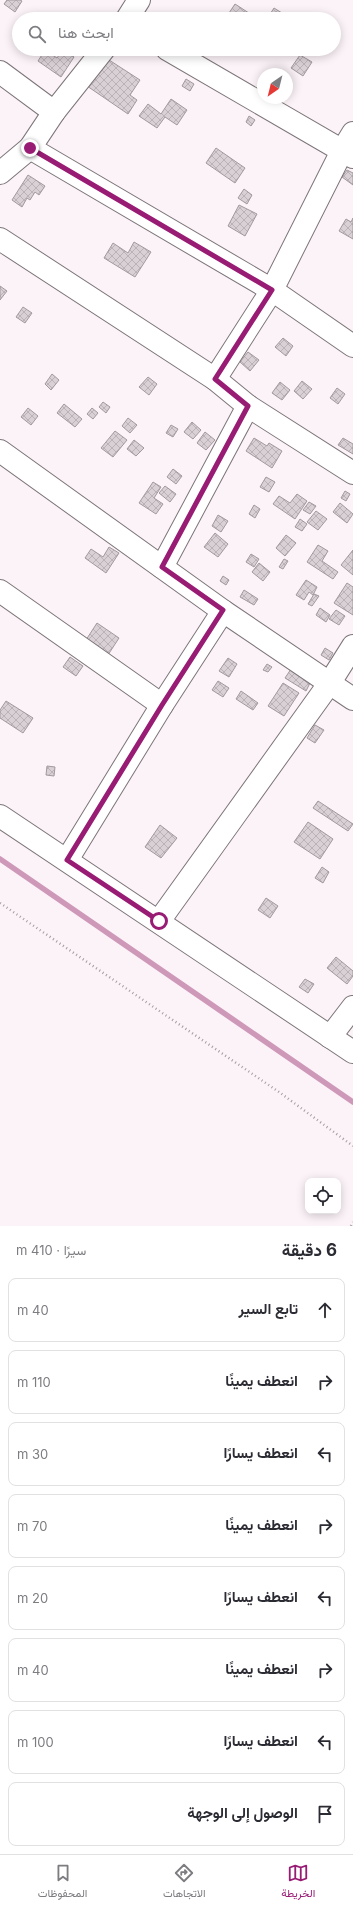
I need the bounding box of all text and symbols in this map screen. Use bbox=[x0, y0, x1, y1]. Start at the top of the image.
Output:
search box bbox=[12, 12, 341, 56]
icon: search bbox=[26, 23, 48, 45]
text: ابحث هنا bbox=[58, 23, 114, 42]
north arrow bbox=[257, 68, 293, 104]
route end bbox=[21, 139, 39, 157]
route start bbox=[150, 912, 168, 930]
map controls bbox=[305, 1178, 341, 1214]
button: locate bbox=[305, 1178, 341, 1214]
text: 6 دقيقة bbox=[282, 1240, 337, 1260]
text: سيرًا · 410 m bbox=[16, 1242, 86, 1258]
text: تابع السير bbox=[239, 1299, 298, 1318]
icon: ahead bbox=[314, 1299, 336, 1321]
text: 40 m bbox=[17, 1302, 49, 1318]
text: انعطف يمينًا bbox=[225, 1371, 298, 1390]
icon: right bbox=[314, 1371, 336, 1393]
text: 110 m bbox=[17, 1374, 51, 1390]
text: انعطف يسارًا bbox=[223, 1443, 298, 1462]
icon: left bbox=[314, 1443, 336, 1465]
text: 30 m bbox=[17, 1446, 48, 1462]
text: انعطف يمينًا bbox=[225, 1515, 298, 1534]
icon: right bbox=[314, 1515, 336, 1537]
text: 70 m bbox=[17, 1518, 47, 1534]
text: انعطف يسارًا bbox=[223, 1587, 298, 1606]
icon: left bbox=[314, 1587, 336, 1609]
text: 20 m bbox=[17, 1590, 48, 1606]
text: انعطف يمينًا bbox=[225, 1659, 298, 1678]
icon: right bbox=[314, 1659, 336, 1681]
text: 40 m bbox=[17, 1662, 49, 1678]
text: انعطف يسارًا bbox=[223, 1731, 298, 1750]
icon: left bbox=[314, 1731, 336, 1753]
text: 100 m bbox=[17, 1734, 54, 1750]
text: الوصول إلى الوجهة bbox=[187, 1803, 298, 1822]
icon: arrive bbox=[314, 1803, 336, 1825]
tab: المحفوظات bbox=[38, 1862, 87, 1903]
tab: الاتجاهات bbox=[163, 1862, 206, 1903]
tab: الخريطة bbox=[281, 1862, 315, 1903]

